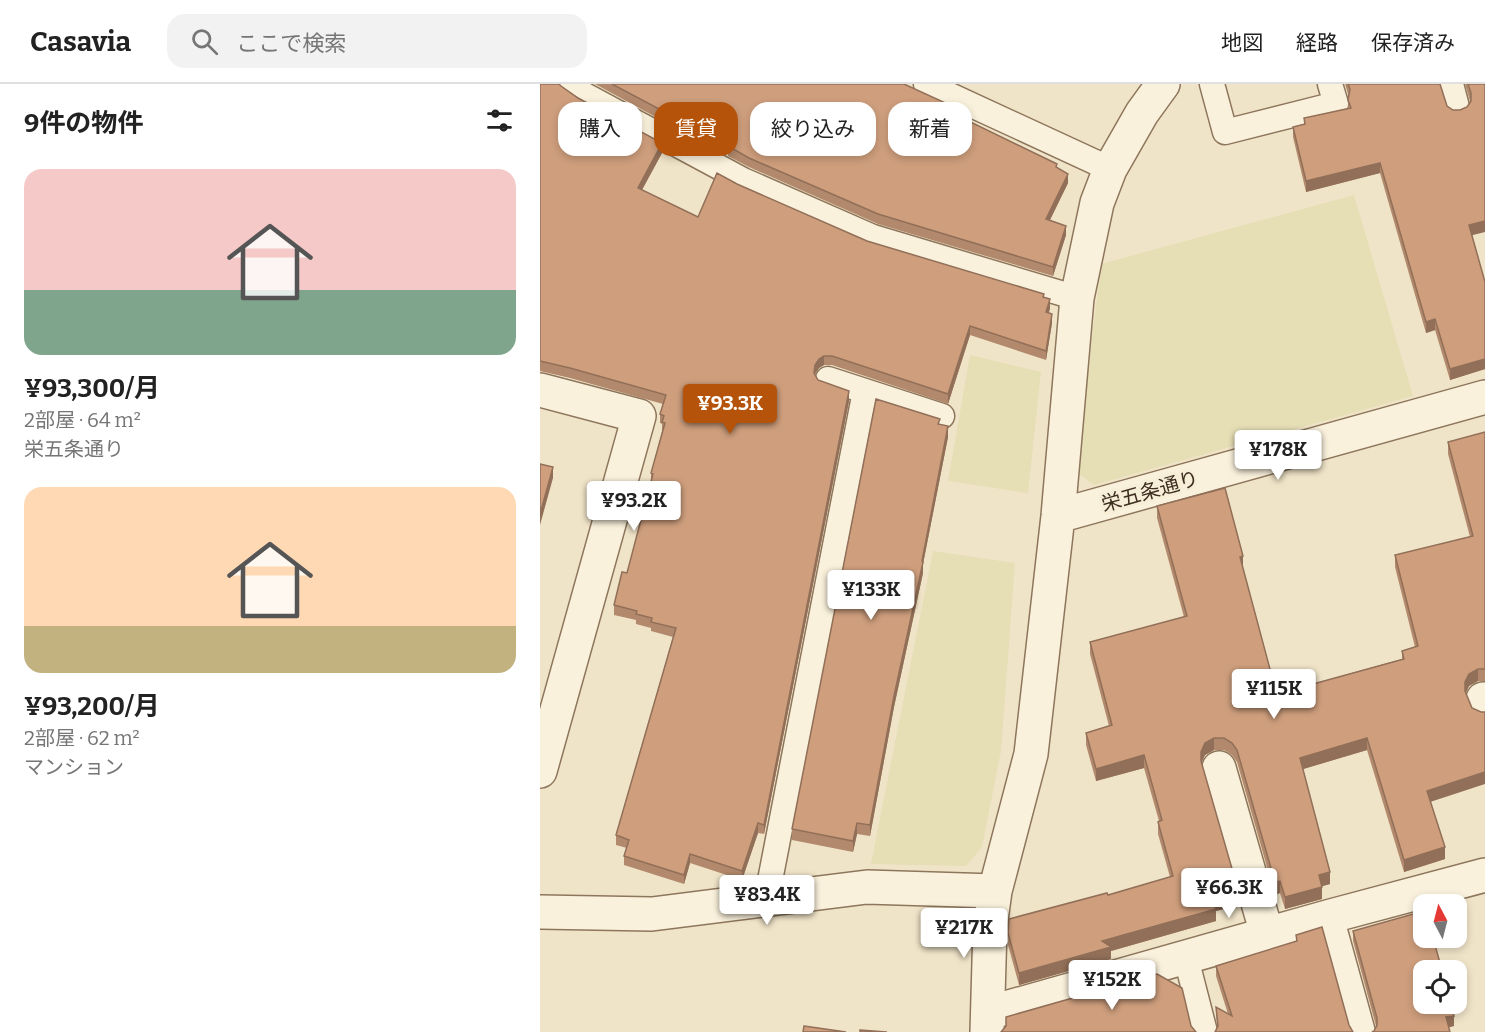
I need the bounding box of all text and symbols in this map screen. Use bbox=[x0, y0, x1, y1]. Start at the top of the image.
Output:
search box bbox=[167, 14, 587, 68]
text: Casavia bbox=[30, 25, 131, 58]
icon: search bbox=[188, 25, 221, 58]
text: ここで検索 bbox=[236, 30, 346, 57]
text: 地図 bbox=[1221, 30, 1263, 56]
text: 経路 bbox=[1296, 30, 1338, 56]
text: 保存済み bbox=[1371, 30, 1455, 56]
chip: 購入 bbox=[558, 102, 642, 156]
chip: 賃貸 bbox=[654, 102, 738, 156]
chip: 絞り込み bbox=[750, 102, 876, 156]
chip: 新着 bbox=[888, 102, 972, 156]
icon: filters bbox=[483, 104, 516, 137]
text: 9件の物件 bbox=[24, 108, 143, 139]
icon: home bbox=[216, 208, 324, 316]
text: ¥93,300/月 bbox=[24, 373, 160, 404]
pin: ¥93.3K bbox=[681, 384, 779, 435]
text: ¥93.3K bbox=[697, 391, 763, 415]
text: 2部屋 · 64 m² bbox=[24, 408, 141, 432]
pin: ¥178K bbox=[1236, 430, 1320, 481]
text: 栄五条通り bbox=[24, 437, 124, 461]
text: ¥178K bbox=[1249, 437, 1307, 461]
street label: 栄五条通り bbox=[1099, 466, 1201, 516]
pin: ¥93.2K bbox=[585, 481, 683, 532]
text: ¥93.2K bbox=[601, 488, 667, 512]
icon: home bbox=[216, 526, 324, 634]
pin: ¥133K bbox=[829, 570, 913, 621]
text: ¥133K bbox=[841, 577, 901, 601]
pin: ¥115K bbox=[1232, 669, 1316, 720]
text: ¥115K bbox=[1246, 676, 1302, 700]
text: ¥93,200/月 bbox=[24, 691, 160, 722]
text: 2部屋 · 62 m² bbox=[24, 726, 140, 750]
text: マンション bbox=[24, 755, 124, 779]
pin: ¥66.3K bbox=[1180, 868, 1278, 919]
pin: ¥83.4K bbox=[718, 875, 816, 926]
text: ¥66.3K bbox=[1195, 875, 1263, 899]
text: ¥83.4K bbox=[733, 882, 801, 906]
north arrow bbox=[1413, 894, 1467, 948]
map controls bbox=[1413, 894, 1467, 1014]
pin: ¥217K bbox=[922, 908, 1006, 959]
text: ¥217K bbox=[935, 915, 993, 939]
pin: ¥152K bbox=[1070, 960, 1154, 1011]
button: locate bbox=[1413, 960, 1467, 1014]
text: ¥152K bbox=[1083, 967, 1141, 991]

